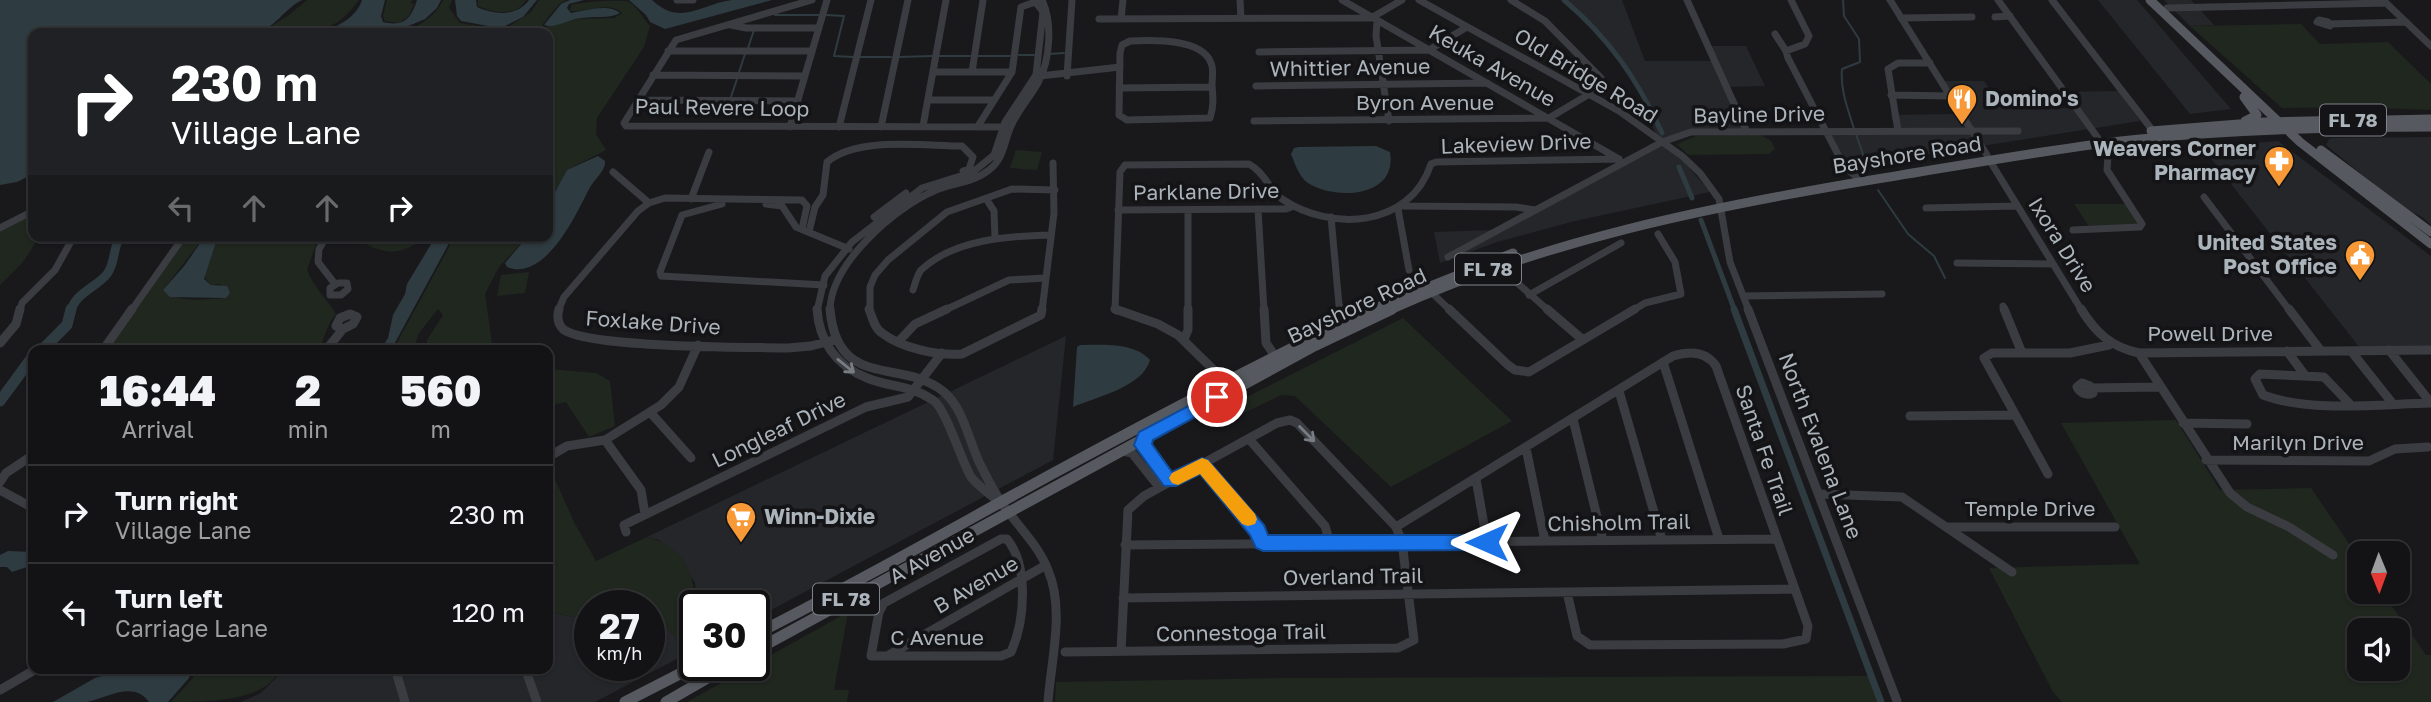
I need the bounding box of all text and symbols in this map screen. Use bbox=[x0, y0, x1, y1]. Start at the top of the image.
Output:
street label: Keuka Avenue bbox=[1425, 18, 1560, 112]
street label: Old Bridge Road bbox=[1510, 22, 1663, 128]
text: 230 m bbox=[171, 53, 318, 112]
street label: Whittier Avenue bbox=[1269, 53, 1431, 81]
icon: right bbox=[56, 56, 147, 147]
restaurant icon: Domino's bbox=[1945, 82, 1979, 126]
place label: Domino's bbox=[1985, 85, 2079, 111]
street label: Byron Avenue bbox=[1356, 89, 1494, 115]
street label: Paul Revere Loop bbox=[634, 92, 810, 122]
street label: Bayline Drive bbox=[1693, 100, 1825, 128]
road number: FL 78 bbox=[2320, 104, 2386, 136]
text: Village Lane bbox=[171, 113, 361, 151]
street label: Lakeview Drive bbox=[1440, 127, 1592, 159]
street label: Bayshore Road bbox=[1830, 129, 1983, 179]
place label: Weavers Corner Pharmacy bbox=[2093, 135, 2256, 185]
pharmacy icon: Weavers Corner Pharmacy bbox=[2262, 144, 2296, 188]
street label: Parklane Drive bbox=[1133, 177, 1279, 205]
icon: left bbox=[162, 189, 200, 227]
icon: ahead bbox=[235, 189, 273, 227]
icon: ahead bbox=[308, 189, 346, 227]
icon: right bbox=[381, 189, 419, 227]
street label: Ixora Drive bbox=[2023, 192, 2102, 297]
place label: United States Post Office bbox=[2197, 229, 2337, 279]
public building icon: United States Post Office bbox=[2343, 238, 2377, 282]
road number: FL 78 bbox=[1455, 254, 1521, 284]
street label: Bayshore Road bbox=[1283, 261, 1430, 349]
street label: Foxlake Drive bbox=[585, 304, 722, 340]
street label: Powell Drive bbox=[2147, 320, 2273, 346]
street label: North Evalena Lane bbox=[1773, 349, 1868, 542]
one-way arrow bbox=[837, 359, 855, 374]
text: 16:44 bbox=[100, 365, 216, 415]
text: 2 bbox=[295, 365, 321, 415]
text: 560 bbox=[400, 365, 481, 415]
pin bbox=[1187, 367, 1247, 427]
icon: arrive bbox=[1198, 378, 1236, 416]
street label: Santa Fe Trail bbox=[1730, 381, 1799, 518]
street label: Longleaf Drive bbox=[707, 385, 850, 473]
text: Arrival bbox=[122, 415, 194, 443]
text: min bbox=[288, 415, 328, 443]
text: m bbox=[431, 415, 451, 443]
one-way arrow bbox=[1299, 425, 1316, 442]
street label: Marilyn Drive bbox=[2232, 429, 2364, 455]
text: Turn right bbox=[115, 485, 238, 516]
icon: right bbox=[56, 495, 94, 533]
street label: Temple Drive bbox=[1965, 495, 2095, 521]
text: 230 m bbox=[449, 499, 525, 530]
supermarket icon: Winn-Dixie bbox=[724, 500, 758, 544]
place label: Winn-Dixie bbox=[764, 503, 875, 529]
position arrow bbox=[1450, 505, 1524, 579]
street label: Chisholm Trail bbox=[1547, 508, 1691, 536]
text: Village Lane bbox=[115, 516, 251, 544]
street label: A Avenue bbox=[884, 521, 979, 589]
north arrow bbox=[2347, 541, 2410, 604]
map controls bbox=[2347, 541, 2410, 681]
street label: B Avenue bbox=[929, 550, 1022, 619]
street label: Overland Trail bbox=[1283, 562, 1423, 590]
text: Turn left bbox=[115, 583, 223, 614]
road number: FL 78 bbox=[813, 584, 879, 614]
speed limit sign: 30 bbox=[679, 590, 770, 681]
icon: left bbox=[56, 593, 94, 631]
text: 120 m bbox=[452, 597, 525, 628]
text: 27 bbox=[599, 605, 640, 647]
text: Carriage Lane bbox=[115, 614, 268, 642]
street label: Connestoga Trail bbox=[1156, 618, 1326, 646]
button: sound bbox=[2347, 618, 2410, 681]
street label: C Avenue bbox=[890, 624, 984, 650]
text: km/h bbox=[597, 642, 642, 664]

